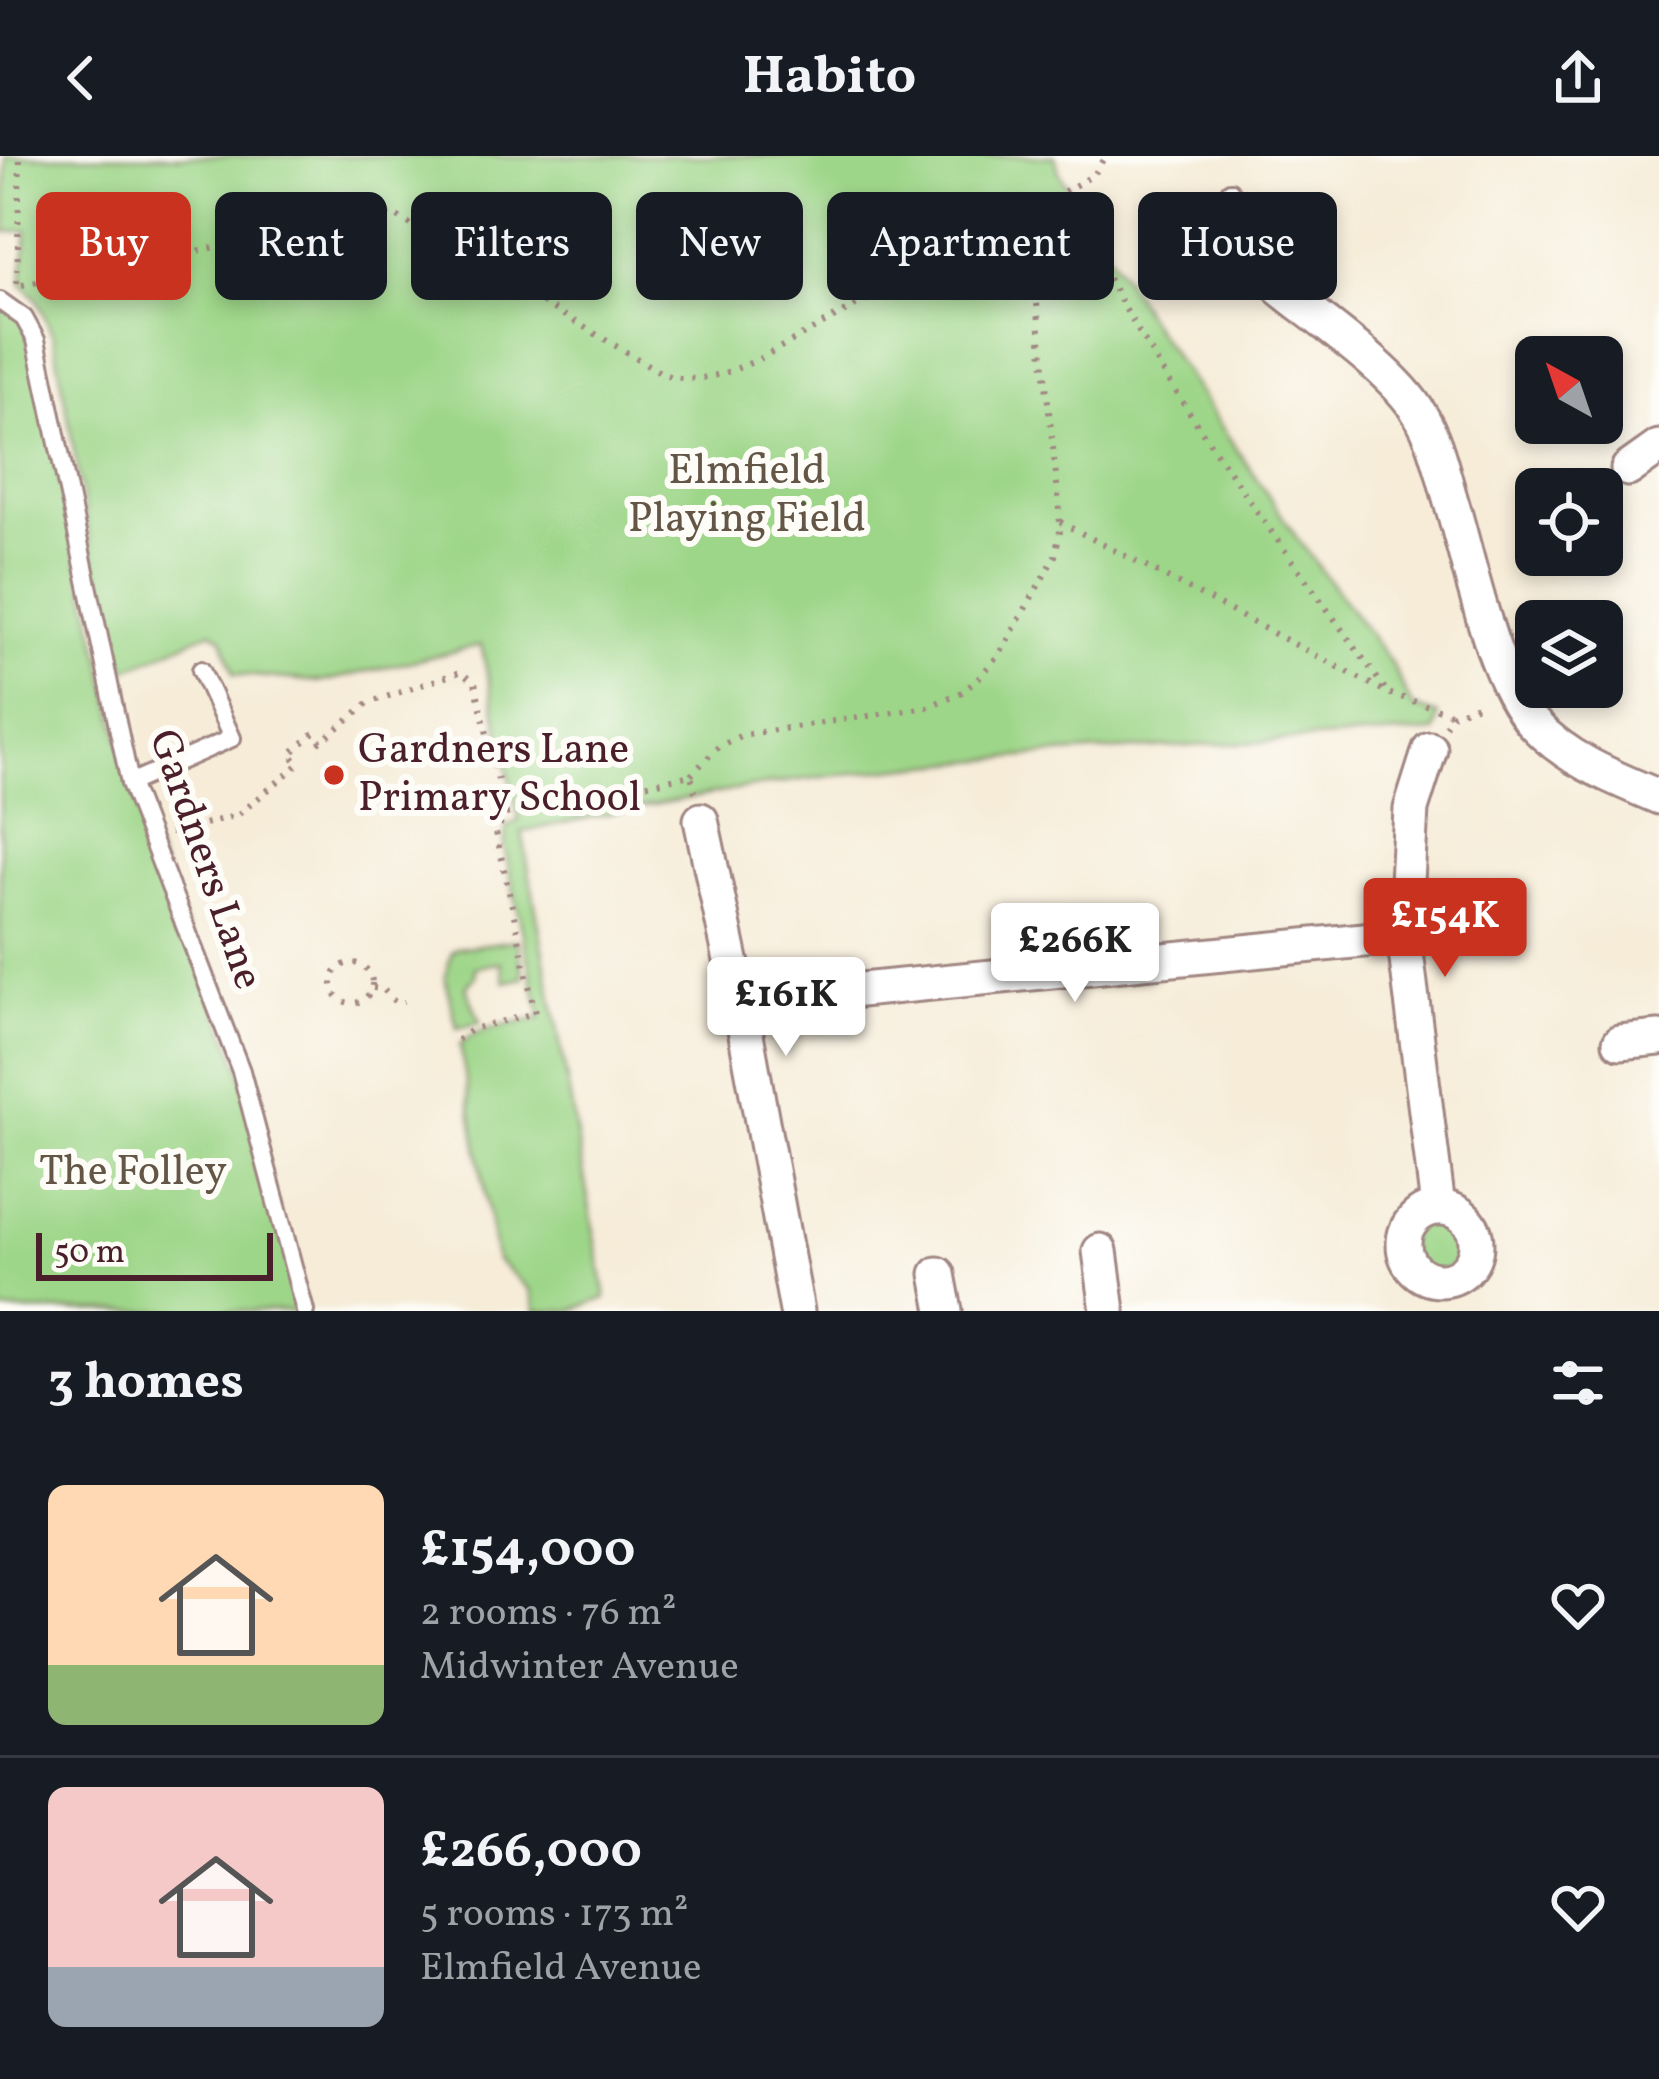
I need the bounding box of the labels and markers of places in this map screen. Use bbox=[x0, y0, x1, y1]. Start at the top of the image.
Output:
place label: Gardners Lane Primary School bbox=[358, 722, 641, 829]
marker: Gardners Lane Primary School bbox=[321, 762, 347, 788]
pin: £154K bbox=[1361, 878, 1529, 980]
pin: £266K bbox=[991, 903, 1159, 1005]
pin: £161K bbox=[702, 957, 870, 1059]

